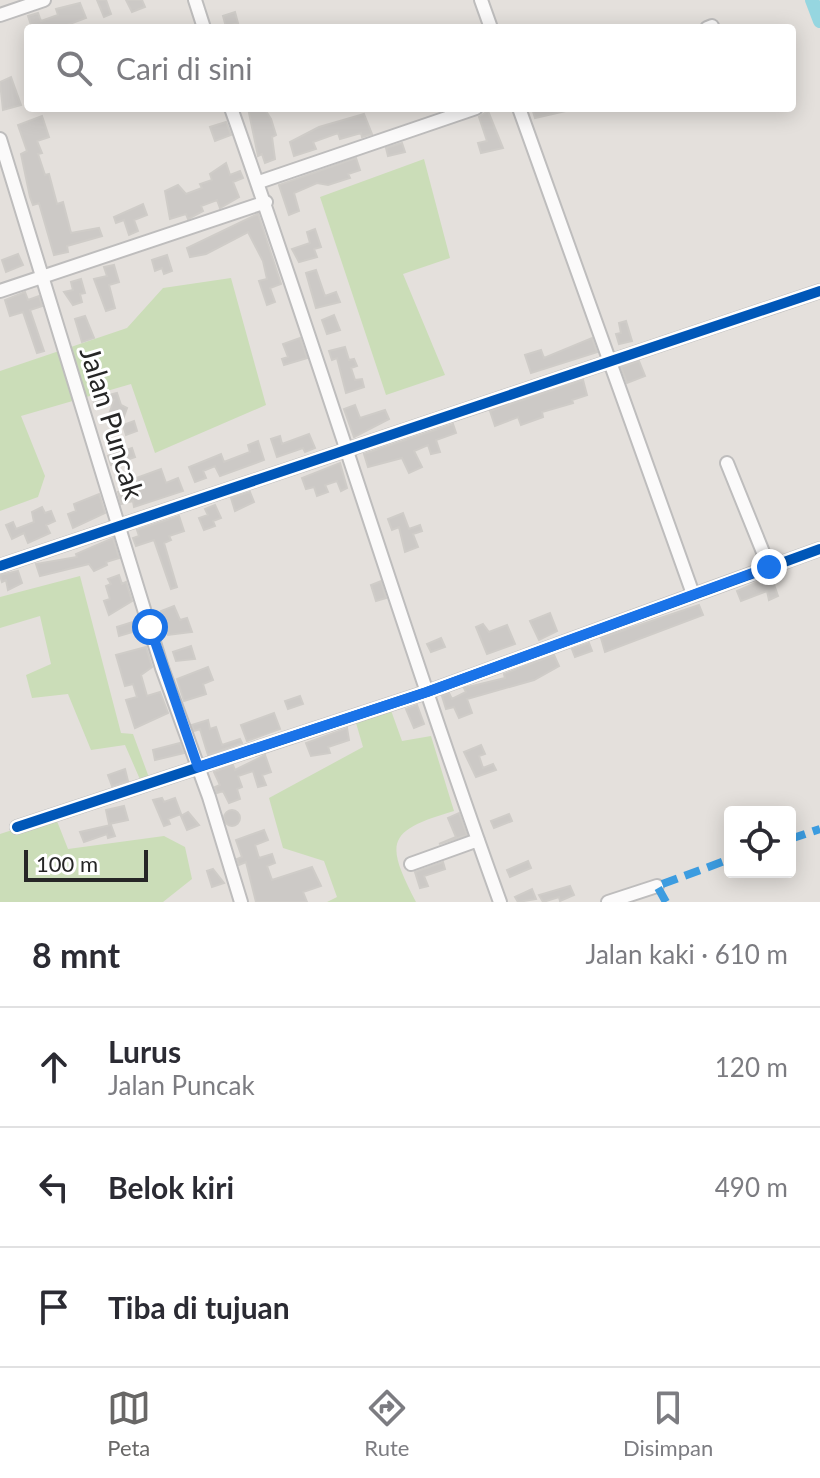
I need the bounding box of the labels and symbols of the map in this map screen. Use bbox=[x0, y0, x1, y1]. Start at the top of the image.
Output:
street label: Jalan Puncak bbox=[74, 342, 153, 504]
route end bbox=[751, 549, 787, 585]
route start bbox=[132, 609, 168, 645]
scale bar bbox=[24, 846, 148, 882]

